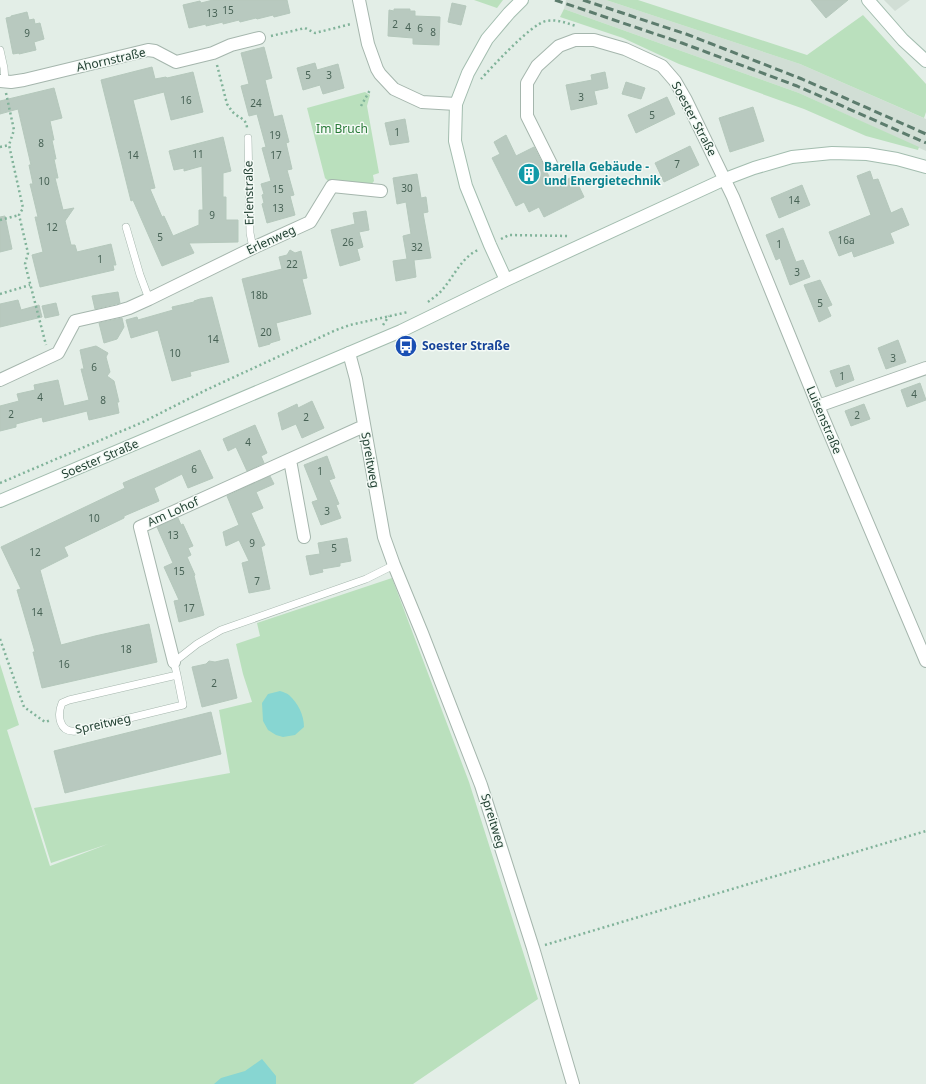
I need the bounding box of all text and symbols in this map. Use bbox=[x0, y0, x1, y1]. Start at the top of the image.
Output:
house number: 15 bbox=[222, 3, 234, 17]
house number: 13 bbox=[206, 6, 218, 20]
house number: 2 bbox=[392, 17, 398, 31]
house number: 4 bbox=[405, 20, 411, 34]
house number: 6 bbox=[417, 21, 423, 35]
house number: 8 bbox=[430, 25, 436, 39]
house number: 9 bbox=[24, 26, 30, 40]
street label: Ahornstraße bbox=[75, 43, 147, 76]
house number: 5 bbox=[305, 68, 311, 82]
house number: 3 bbox=[326, 68, 332, 82]
street label: Soester Straße bbox=[668, 78, 721, 159]
house number: 3 bbox=[578, 90, 584, 104]
house number: 16 bbox=[180, 93, 192, 107]
house number: 24 bbox=[250, 96, 262, 110]
house number: 5 bbox=[649, 108, 655, 122]
park label: Im Bruch bbox=[316, 120, 368, 137]
house number: 1 bbox=[394, 125, 400, 139]
house number: 19 bbox=[269, 128, 281, 142]
house number: 8 bbox=[38, 136, 44, 150]
house number: 11 bbox=[192, 147, 204, 161]
house number: 14 bbox=[127, 148, 139, 162]
house number: 17 bbox=[270, 148, 282, 162]
house number: 7 bbox=[674, 157, 680, 171]
place label: Barella Gebäude - und Energietechnik bbox=[544, 158, 661, 189]
street label: Erlenstraße bbox=[239, 160, 258, 226]
building icon: Barella Gebäude - und Energietechnik bbox=[516, 161, 542, 187]
house number: 10 bbox=[38, 174, 50, 188]
house number: 30 bbox=[401, 181, 413, 195]
house number: 15 bbox=[272, 182, 284, 196]
house number: 14 bbox=[788, 193, 800, 207]
house number: 13 bbox=[272, 201, 284, 215]
house number: 9 bbox=[209, 208, 215, 222]
house number: 12 bbox=[46, 220, 58, 234]
street label: Erlenweg bbox=[243, 221, 298, 258]
house number: 5 bbox=[157, 230, 163, 244]
house number: 16a bbox=[837, 233, 855, 247]
house number: 26 bbox=[342, 235, 354, 249]
house number: 1 bbox=[776, 237, 782, 251]
house number: 32 bbox=[411, 240, 423, 254]
house number: 1 bbox=[97, 252, 103, 266]
house number: 22 bbox=[286, 257, 298, 271]
house number: 3 bbox=[794, 265, 800, 279]
house number: 18b bbox=[250, 288, 268, 302]
house number: 5 bbox=[817, 296, 823, 310]
house number: 20 bbox=[260, 325, 272, 339]
house number: 14 bbox=[207, 332, 219, 346]
bus stop icon: Soester Straße bbox=[393, 333, 419, 359]
place label: Soester Straße bbox=[422, 337, 510, 354]
house number: 10 bbox=[169, 346, 181, 360]
house number: 3 bbox=[890, 351, 896, 365]
house number: 6 bbox=[91, 360, 97, 374]
house number: 1 bbox=[839, 369, 845, 383]
street label: Luisenstraße bbox=[802, 383, 847, 457]
house number: 4 bbox=[911, 387, 917, 401]
house number: 4 bbox=[37, 390, 43, 404]
house number: 8 bbox=[100, 393, 106, 407]
house number: 2 bbox=[8, 407, 14, 421]
house number: 2 bbox=[854, 408, 860, 422]
house number: 2 bbox=[303, 410, 309, 424]
street label: Spreitweg bbox=[357, 431, 384, 489]
street label: Soester Straße bbox=[59, 435, 141, 482]
house number: 4 bbox=[245, 435, 251, 449]
house number: 6 bbox=[191, 462, 197, 476]
house number: 1 bbox=[317, 464, 323, 478]
street label: Am Lohof bbox=[145, 492, 202, 530]
house number: 3 bbox=[324, 504, 330, 518]
house number: 10 bbox=[88, 511, 100, 525]
house number: 13 bbox=[167, 528, 179, 542]
house number: 9 bbox=[249, 536, 255, 550]
house number: 5 bbox=[331, 541, 337, 555]
house number: 12 bbox=[29, 545, 41, 559]
house number: 15 bbox=[173, 564, 185, 578]
house number: 7 bbox=[254, 574, 260, 588]
house number: 17 bbox=[183, 601, 195, 615]
house number: 14 bbox=[31, 605, 43, 619]
house number: 18 bbox=[120, 642, 132, 656]
house number: 16 bbox=[58, 657, 70, 671]
house number: 2 bbox=[211, 676, 217, 690]
street label: Spreitweg bbox=[74, 709, 132, 738]
street label: Spreitweg bbox=[477, 791, 510, 850]

